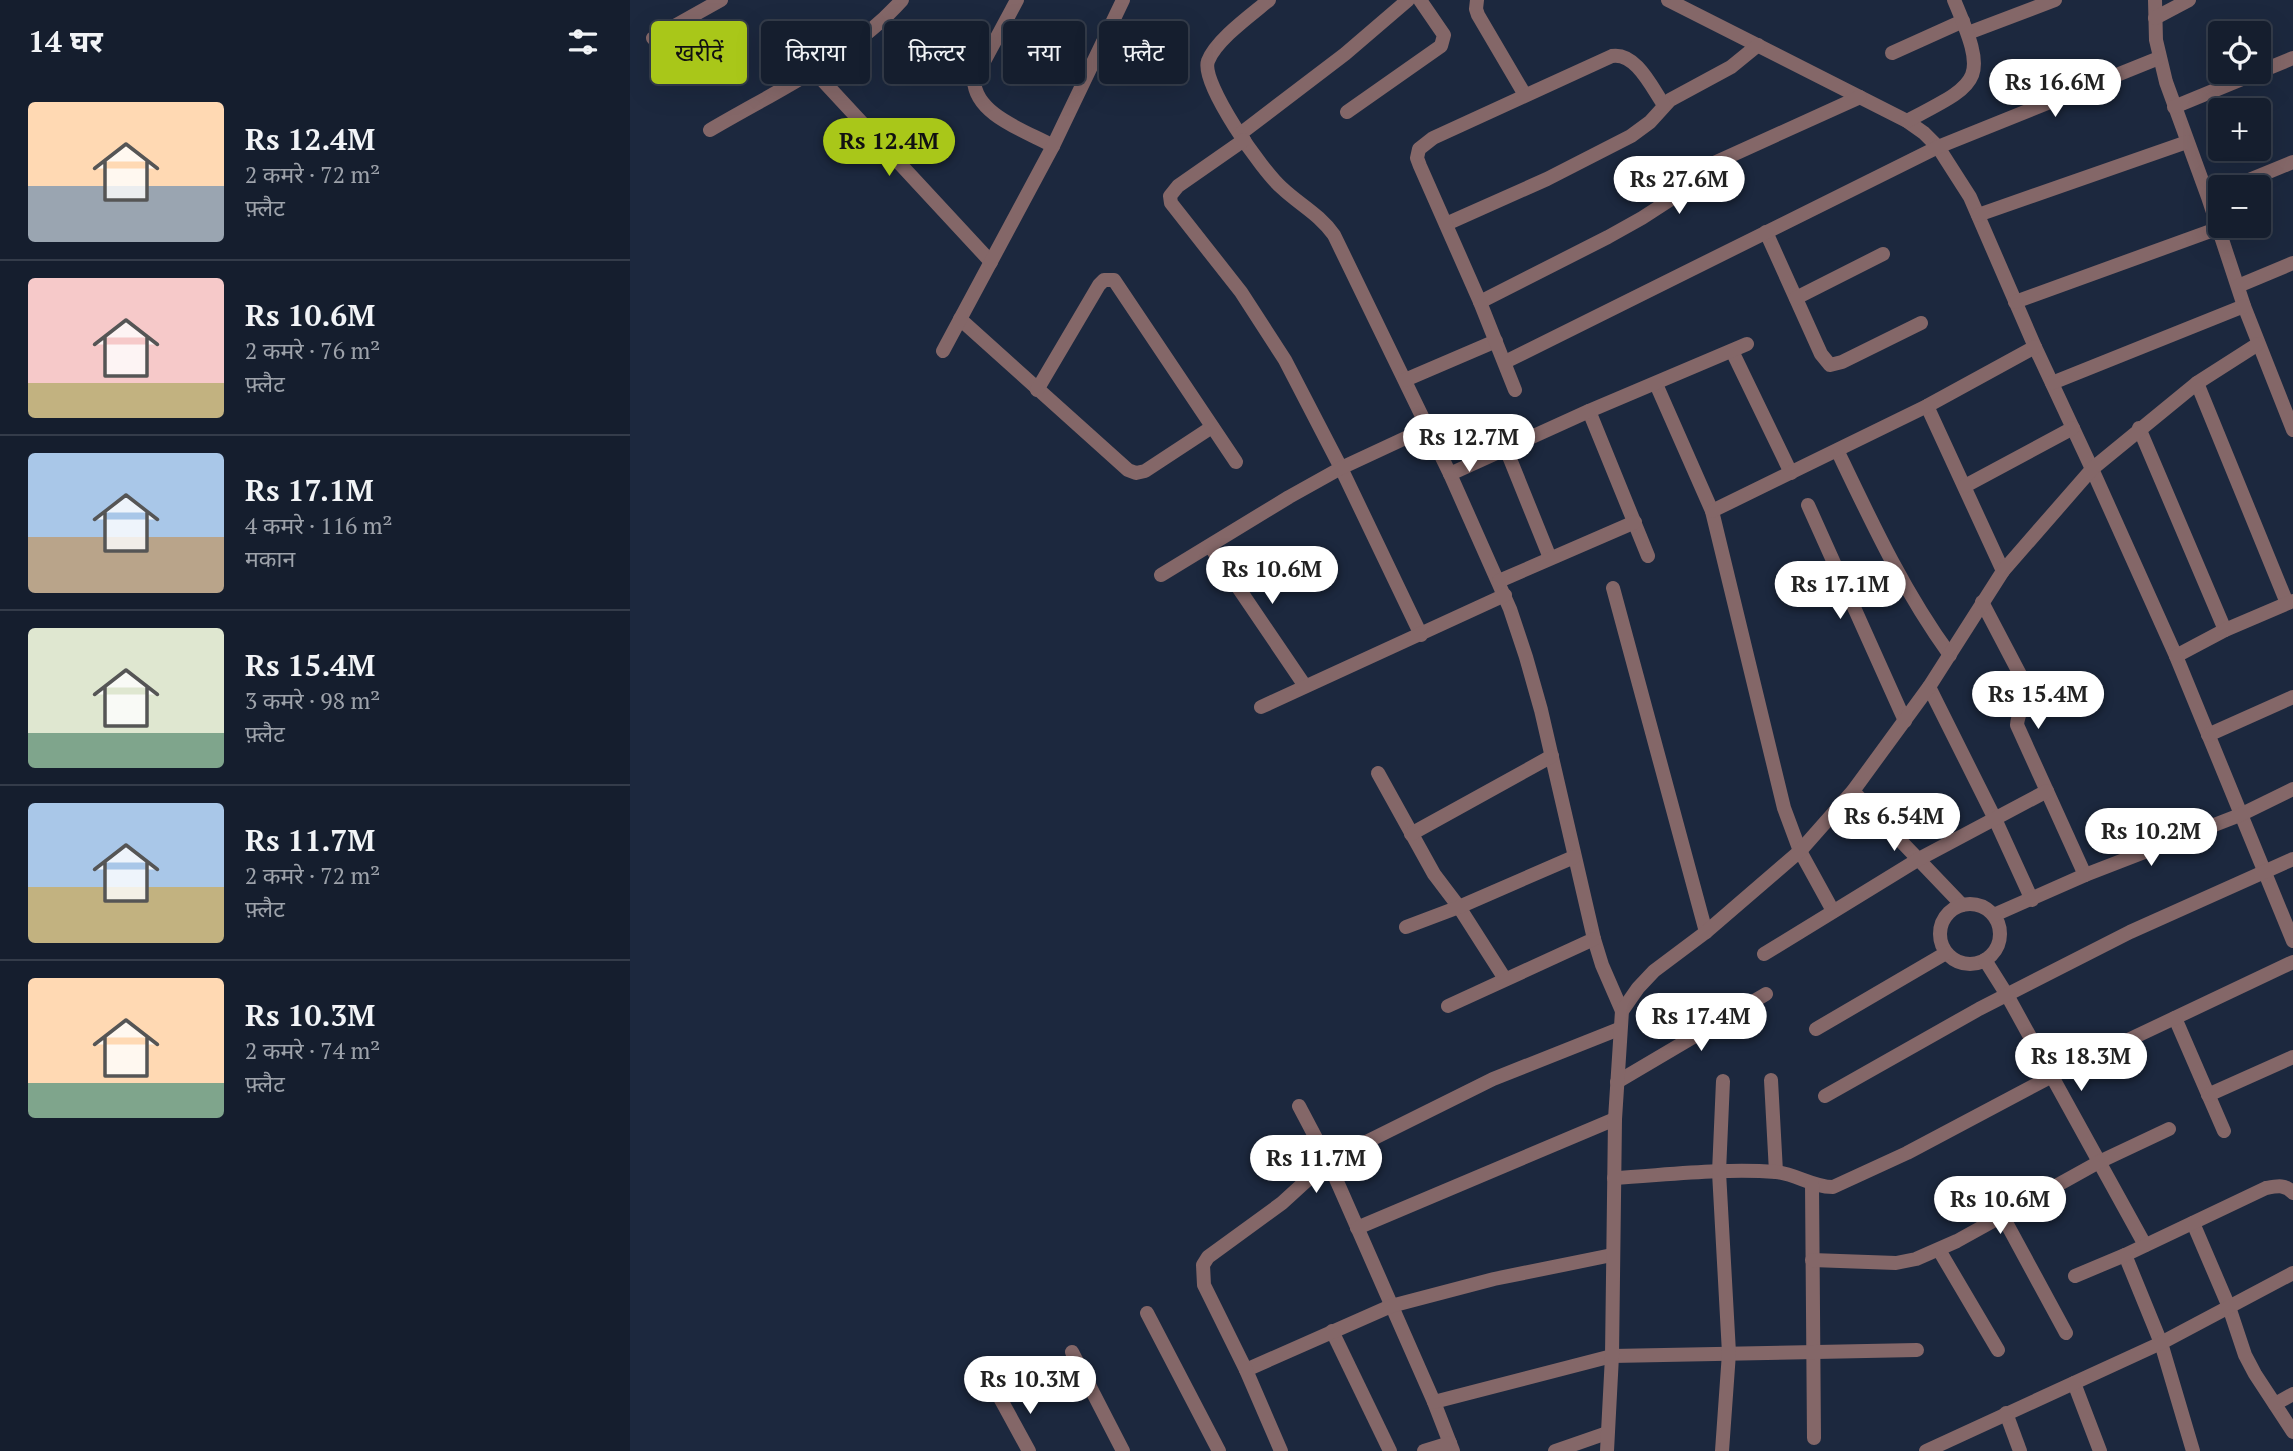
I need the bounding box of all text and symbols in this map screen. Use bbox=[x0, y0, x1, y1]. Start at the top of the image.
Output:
text: 14 घर bbox=[28, 21, 103, 61]
chip: खरीदें bbox=[651, 21, 747, 84]
chip: किराया bbox=[761, 21, 870, 84]
chip: फ़िल्टर bbox=[884, 21, 989, 84]
chip: नया bbox=[1003, 21, 1085, 84]
chip: फ़्लैट bbox=[1099, 21, 1188, 84]
map controls bbox=[2208, 21, 2271, 238]
button: locate bbox=[2208, 21, 2271, 84]
icon: filters bbox=[564, 23, 602, 61]
pin: Rs 16.6M bbox=[1983, 60, 2127, 119]
text: Rs 16.6M bbox=[2005, 66, 2105, 97]
button: + bbox=[2208, 98, 2271, 161]
pin: Rs 12.4M bbox=[817, 118, 961, 178]
text: Rs 12.4M bbox=[245, 119, 375, 159]
text: Rs 12.4M bbox=[839, 125, 939, 156]
icon: home bbox=[84, 130, 168, 214]
pin: Rs 27.6M bbox=[1607, 156, 1751, 216]
text: 2 कमरे · 72 m² bbox=[245, 159, 380, 190]
text: Rs 27.6M bbox=[1630, 163, 1728, 194]
button: − bbox=[2208, 175, 2271, 238]
text: फ़्लैट bbox=[245, 192, 285, 223]
text: Rs 10.6M bbox=[245, 295, 375, 335]
icon: home bbox=[84, 306, 168, 390]
text: 2 कमरे · 76 m² bbox=[245, 335, 380, 366]
text: फ़्लैट bbox=[245, 368, 285, 399]
pin: Rs 12.7M bbox=[1397, 414, 1541, 474]
text: Rs 12.7M bbox=[1419, 421, 1519, 452]
text: Rs 17.1M bbox=[245, 470, 374, 510]
icon: home bbox=[84, 481, 168, 565]
text: 4 कमरे · 116 m² bbox=[245, 510, 393, 541]
text: मकान bbox=[245, 543, 295, 574]
pin: Rs 10.6M bbox=[1200, 546, 1344, 606]
text: Rs 10.6M bbox=[1222, 553, 1322, 584]
pin: Rs 17.1M bbox=[1768, 562, 1912, 621]
text: Rs 17.1M bbox=[1791, 568, 1889, 599]
text: Rs 15.4M bbox=[245, 645, 375, 685]
icon: home bbox=[84, 656, 168, 740]
pin: Rs 15.4M bbox=[1966, 672, 2110, 731]
text: Rs 15.4M bbox=[1988, 678, 2088, 709]
text: 3 कमरे · 98 m² bbox=[245, 685, 380, 716]
text: फ़्लैट bbox=[245, 718, 285, 749]
pin: Rs 6.54M bbox=[1822, 794, 1966, 853]
text: Rs 6.54M bbox=[1844, 800, 1944, 831]
pin: Rs 10.2M bbox=[2079, 808, 2223, 868]
text: Rs 10.2M bbox=[2101, 815, 2201, 846]
text: Rs 11.7M bbox=[245, 820, 375, 860]
icon: home bbox=[84, 831, 168, 915]
text: 2 कमरे · 72 m² bbox=[245, 860, 380, 891]
text: फ़्लैट bbox=[245, 893, 285, 924]
pin: Rs 17.4M bbox=[1629, 993, 1773, 1053]
text: Rs 10.3M bbox=[245, 995, 375, 1035]
text: Rs 17.4M bbox=[1652, 1000, 1750, 1031]
icon: home bbox=[84, 1006, 168, 1090]
pin: Rs 18.3M bbox=[2009, 1034, 2153, 1093]
text: 2 कमरे · 74 m² bbox=[245, 1035, 380, 1066]
text: Rs 18.3M bbox=[2031, 1040, 2131, 1071]
text: फ़्लैट bbox=[245, 1068, 285, 1099]
pin: Rs 11.7M bbox=[1244, 1136, 1388, 1195]
text: Rs 11.7M bbox=[1266, 1142, 1366, 1173]
pin: Rs 10.6M bbox=[1928, 1176, 2072, 1236]
text: Rs 10.6M bbox=[1950, 1183, 2050, 1214]
pin: Rs 10.3M bbox=[958, 1356, 1102, 1416]
text: Rs 10.3M bbox=[980, 1363, 1080, 1394]

